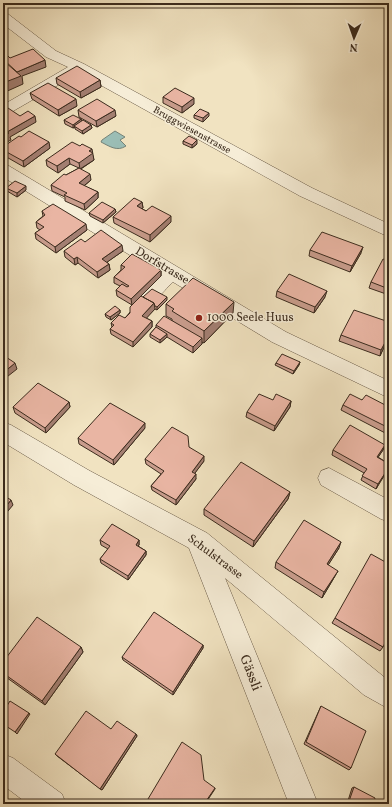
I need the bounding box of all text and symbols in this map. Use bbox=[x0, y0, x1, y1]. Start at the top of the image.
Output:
north arrow bbox=[334, 18, 374, 58]
text: N bbox=[349, 39, 358, 54]
street label: Bruggwiesenstrasse bbox=[151, 103, 234, 157]
street label: Dorfstrasse bbox=[132, 244, 192, 289]
place label: 1000 Seele Huus bbox=[207, 310, 294, 326]
marker: 1000 Seele Huus bbox=[194, 313, 204, 323]
street label: Schulstrasse bbox=[184, 531, 246, 583]
street label: Gässli bbox=[234, 652, 266, 694]

